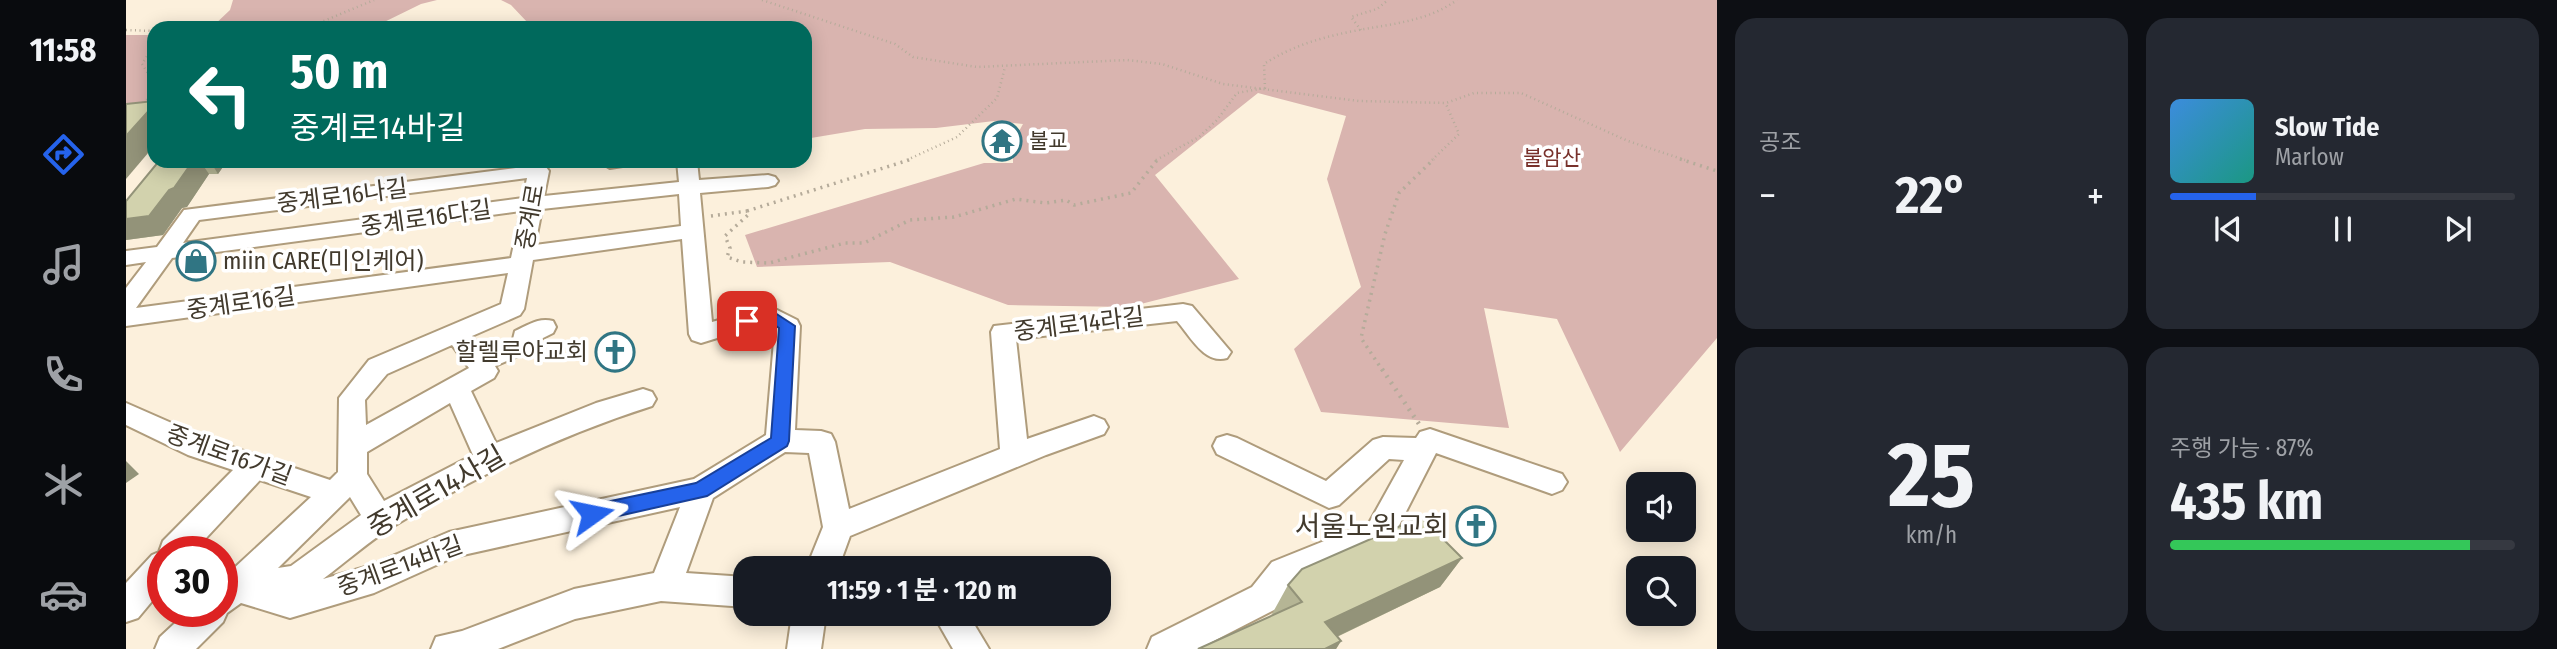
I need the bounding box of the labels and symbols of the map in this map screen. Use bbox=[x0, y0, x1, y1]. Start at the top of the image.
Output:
temple icon: 불교 bbox=[981, 120, 1023, 162]
place label: 불교 bbox=[1029, 128, 1068, 154]
park label: 불암산 bbox=[1523, 145, 1581, 171]
street label: 중계로16나길 bbox=[275, 174, 409, 218]
street label: 중계로 bbox=[510, 182, 550, 252]
street label: 중계로16다길 bbox=[359, 195, 493, 241]
shop icon: miin CARE(미인케어) bbox=[175, 240, 217, 282]
place label: miin CARE(미인케어) bbox=[223, 247, 423, 275]
street label: 중계로16길 bbox=[185, 282, 297, 324]
pin bbox=[717, 291, 777, 351]
street label: 중계로14라길 bbox=[1012, 302, 1146, 346]
church icon: 할렐루야교회 bbox=[594, 331, 636, 373]
place label: 할렐루야교회 bbox=[456, 338, 588, 366]
street label: 중계로16가길 bbox=[162, 419, 296, 491]
street label: 중계로14사길 bbox=[362, 439, 511, 544]
position arrow bbox=[555, 477, 629, 551]
church icon: 서울노원교회 bbox=[1455, 505, 1497, 547]
place label: 서울노원교회 bbox=[1294, 510, 1449, 543]
street label: 중계로14바길 bbox=[333, 530, 467, 602]
speed limit sign: 30 bbox=[147, 536, 238, 627]

